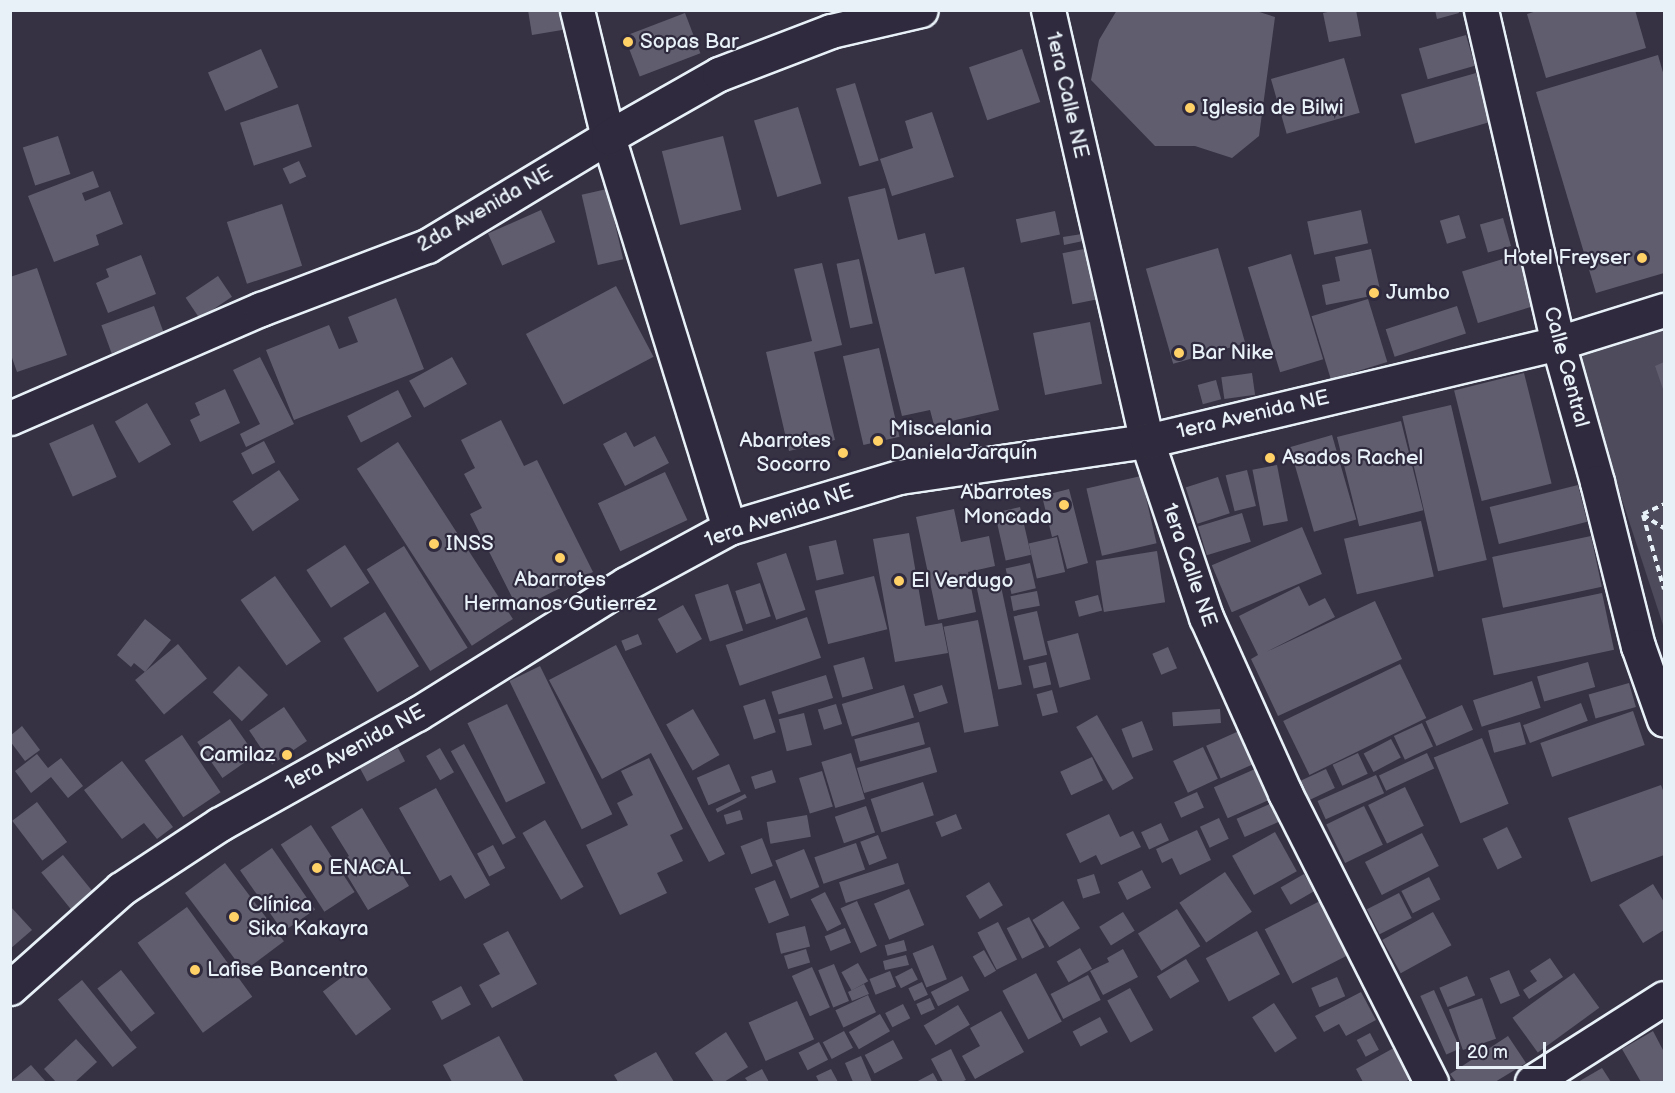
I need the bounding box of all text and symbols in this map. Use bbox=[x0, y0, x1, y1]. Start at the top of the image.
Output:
place label: Sopas Bar bbox=[640, 29, 739, 55]
street label: 1era Calle NE bbox=[1040, 29, 1094, 161]
marker: Sopas Bar bbox=[621, 35, 635, 49]
place label: Iglesia de Bilwi bbox=[1202, 95, 1344, 121]
marker: Iglesia de Bilwi bbox=[1183, 101, 1197, 115]
street label: 2da Avenida NE bbox=[413, 160, 557, 258]
place label: Hotel Freyser bbox=[1503, 245, 1630, 271]
marker: Hotel Freyser bbox=[1635, 251, 1649, 265]
place label: Jumbo bbox=[1386, 280, 1450, 306]
marker: Jumbo bbox=[1367, 286, 1381, 300]
street label: Calle Central bbox=[1538, 304, 1594, 430]
place label: Bar Nike bbox=[1191, 340, 1274, 366]
marker: Bar Nike bbox=[1172, 346, 1186, 360]
street label: 1era Avenida NE bbox=[1174, 385, 1332, 445]
place label: Miscelania Daniela Jarquín bbox=[890, 416, 1039, 466]
place label: Abarrotes Socorro bbox=[739, 428, 831, 478]
marker: Miscelania Daniela Jarquín bbox=[871, 434, 885, 448]
place label: Asados Rachel bbox=[1282, 445, 1423, 471]
marker: Abarrotes Socorro bbox=[836, 446, 850, 460]
marker: Asados Rachel bbox=[1263, 451, 1277, 465]
street label: 1era Avenida NE bbox=[701, 479, 857, 553]
place label: Abarrotes Moncada bbox=[960, 480, 1052, 530]
marker: Abarrotes Moncada bbox=[1057, 498, 1071, 512]
street label: 1era Calle NE bbox=[1156, 500, 1222, 630]
place label: INSS bbox=[446, 531, 494, 557]
marker: INSS bbox=[427, 537, 441, 551]
marker: Abarrotes Hermanos Gutierrez bbox=[553, 551, 567, 565]
place label: Abarrotes Hermanos Gutierrez bbox=[464, 567, 656, 617]
place label: El Verdugo bbox=[911, 568, 1014, 594]
marker: El Verdugo bbox=[892, 574, 906, 588]
street label: 1era Avenida NE bbox=[281, 699, 429, 797]
place label: Camilaz bbox=[199, 742, 275, 768]
marker: Camilaz bbox=[280, 748, 294, 762]
place label: ENACAL bbox=[329, 855, 411, 881]
marker: ENACAL bbox=[310, 861, 324, 875]
place label: Clínica Sika Kakayra bbox=[248, 892, 369, 942]
marker: Clínica Sika Kakayra bbox=[225, 908, 243, 926]
place label: Lafise Bancentro bbox=[207, 957, 368, 983]
marker: Lafise Bancentro bbox=[188, 963, 202, 977]
scale bar bbox=[1459, 1030, 1549, 1068]
text: 20 m bbox=[1467, 1042, 1508, 1063]

